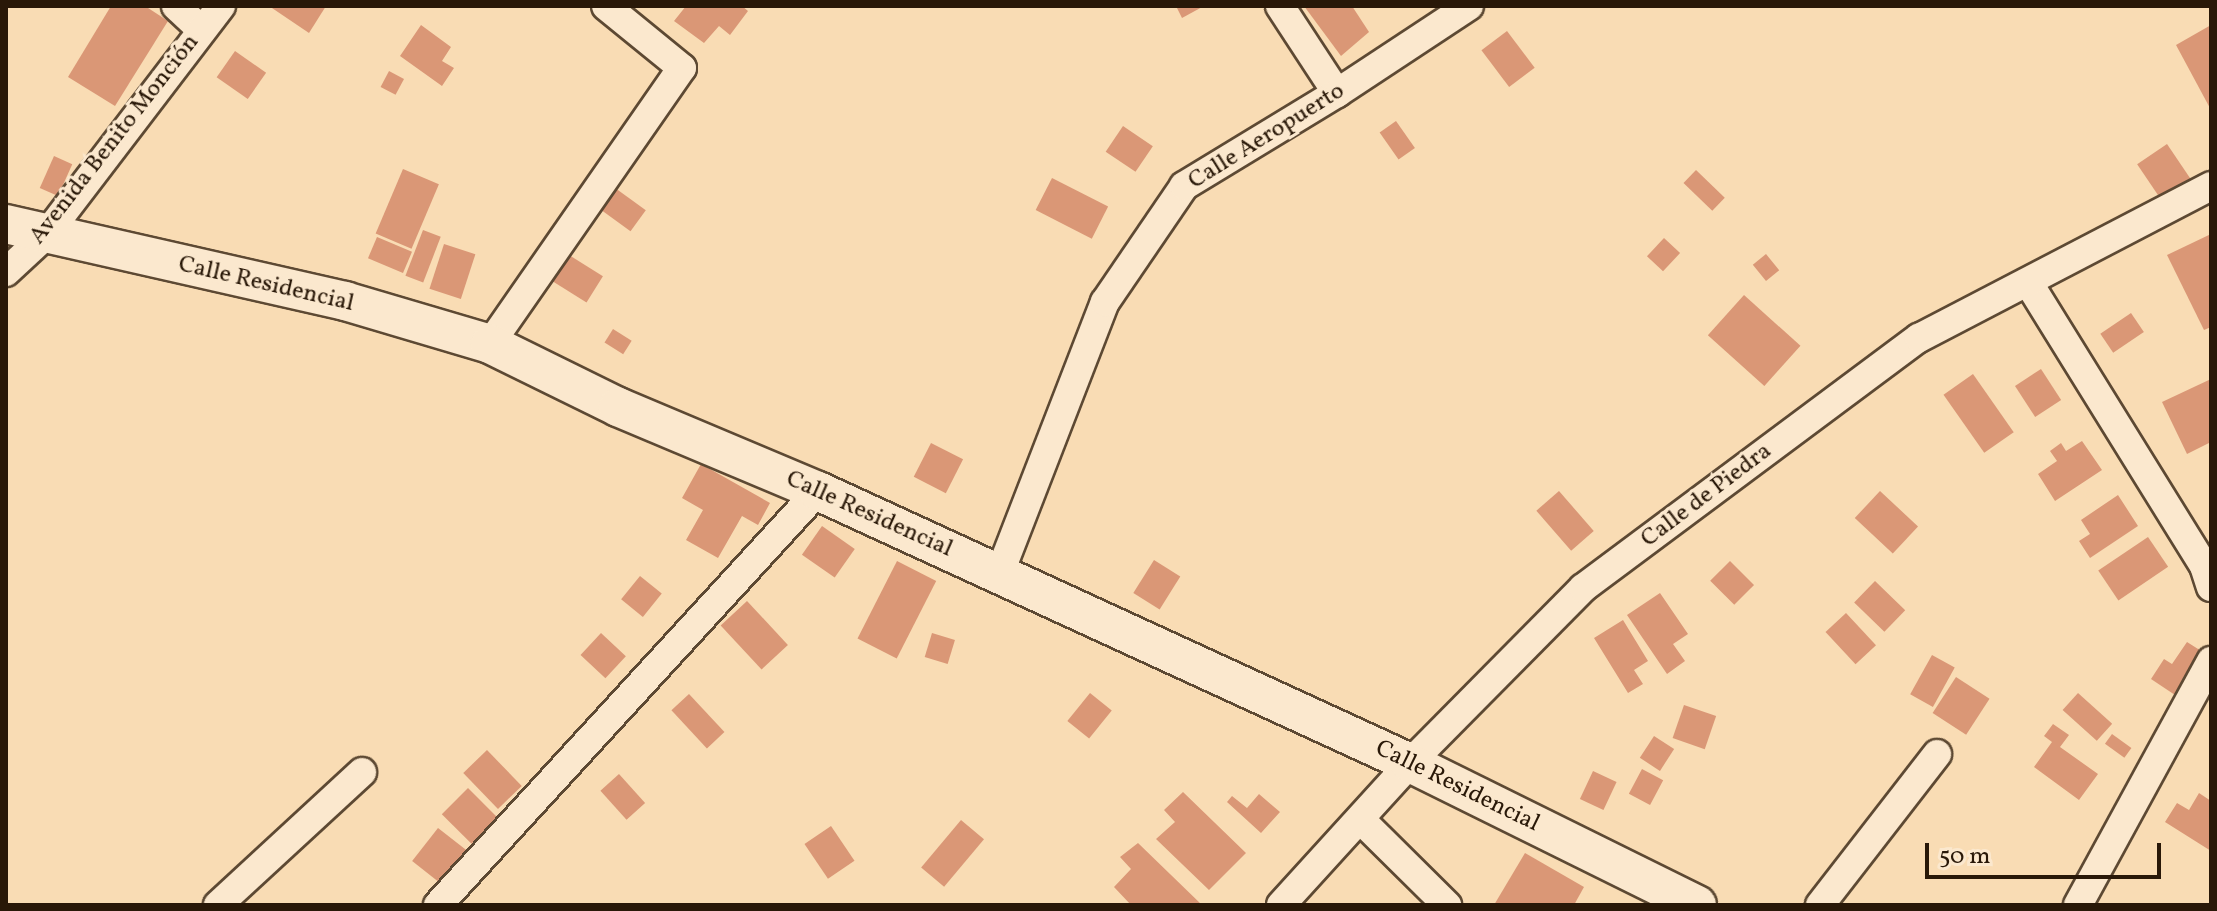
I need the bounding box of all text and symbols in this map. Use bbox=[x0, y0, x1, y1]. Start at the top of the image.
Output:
street label: Avenida Benito Monción bbox=[24, 29, 206, 251]
street label: Calle Aeropuerto bbox=[1184, 78, 1350, 196]
street label: Calle Residencial bbox=[175, 251, 357, 319]
street label: Calle de Piedra bbox=[1636, 438, 1778, 554]
street label: Calle Residencial bbox=[781, 465, 957, 565]
street label: Calle Residencial bbox=[1370, 735, 1544, 839]
scale bar bbox=[1929, 827, 2165, 877]
text: 50 m bbox=[1939, 840, 1991, 874]

